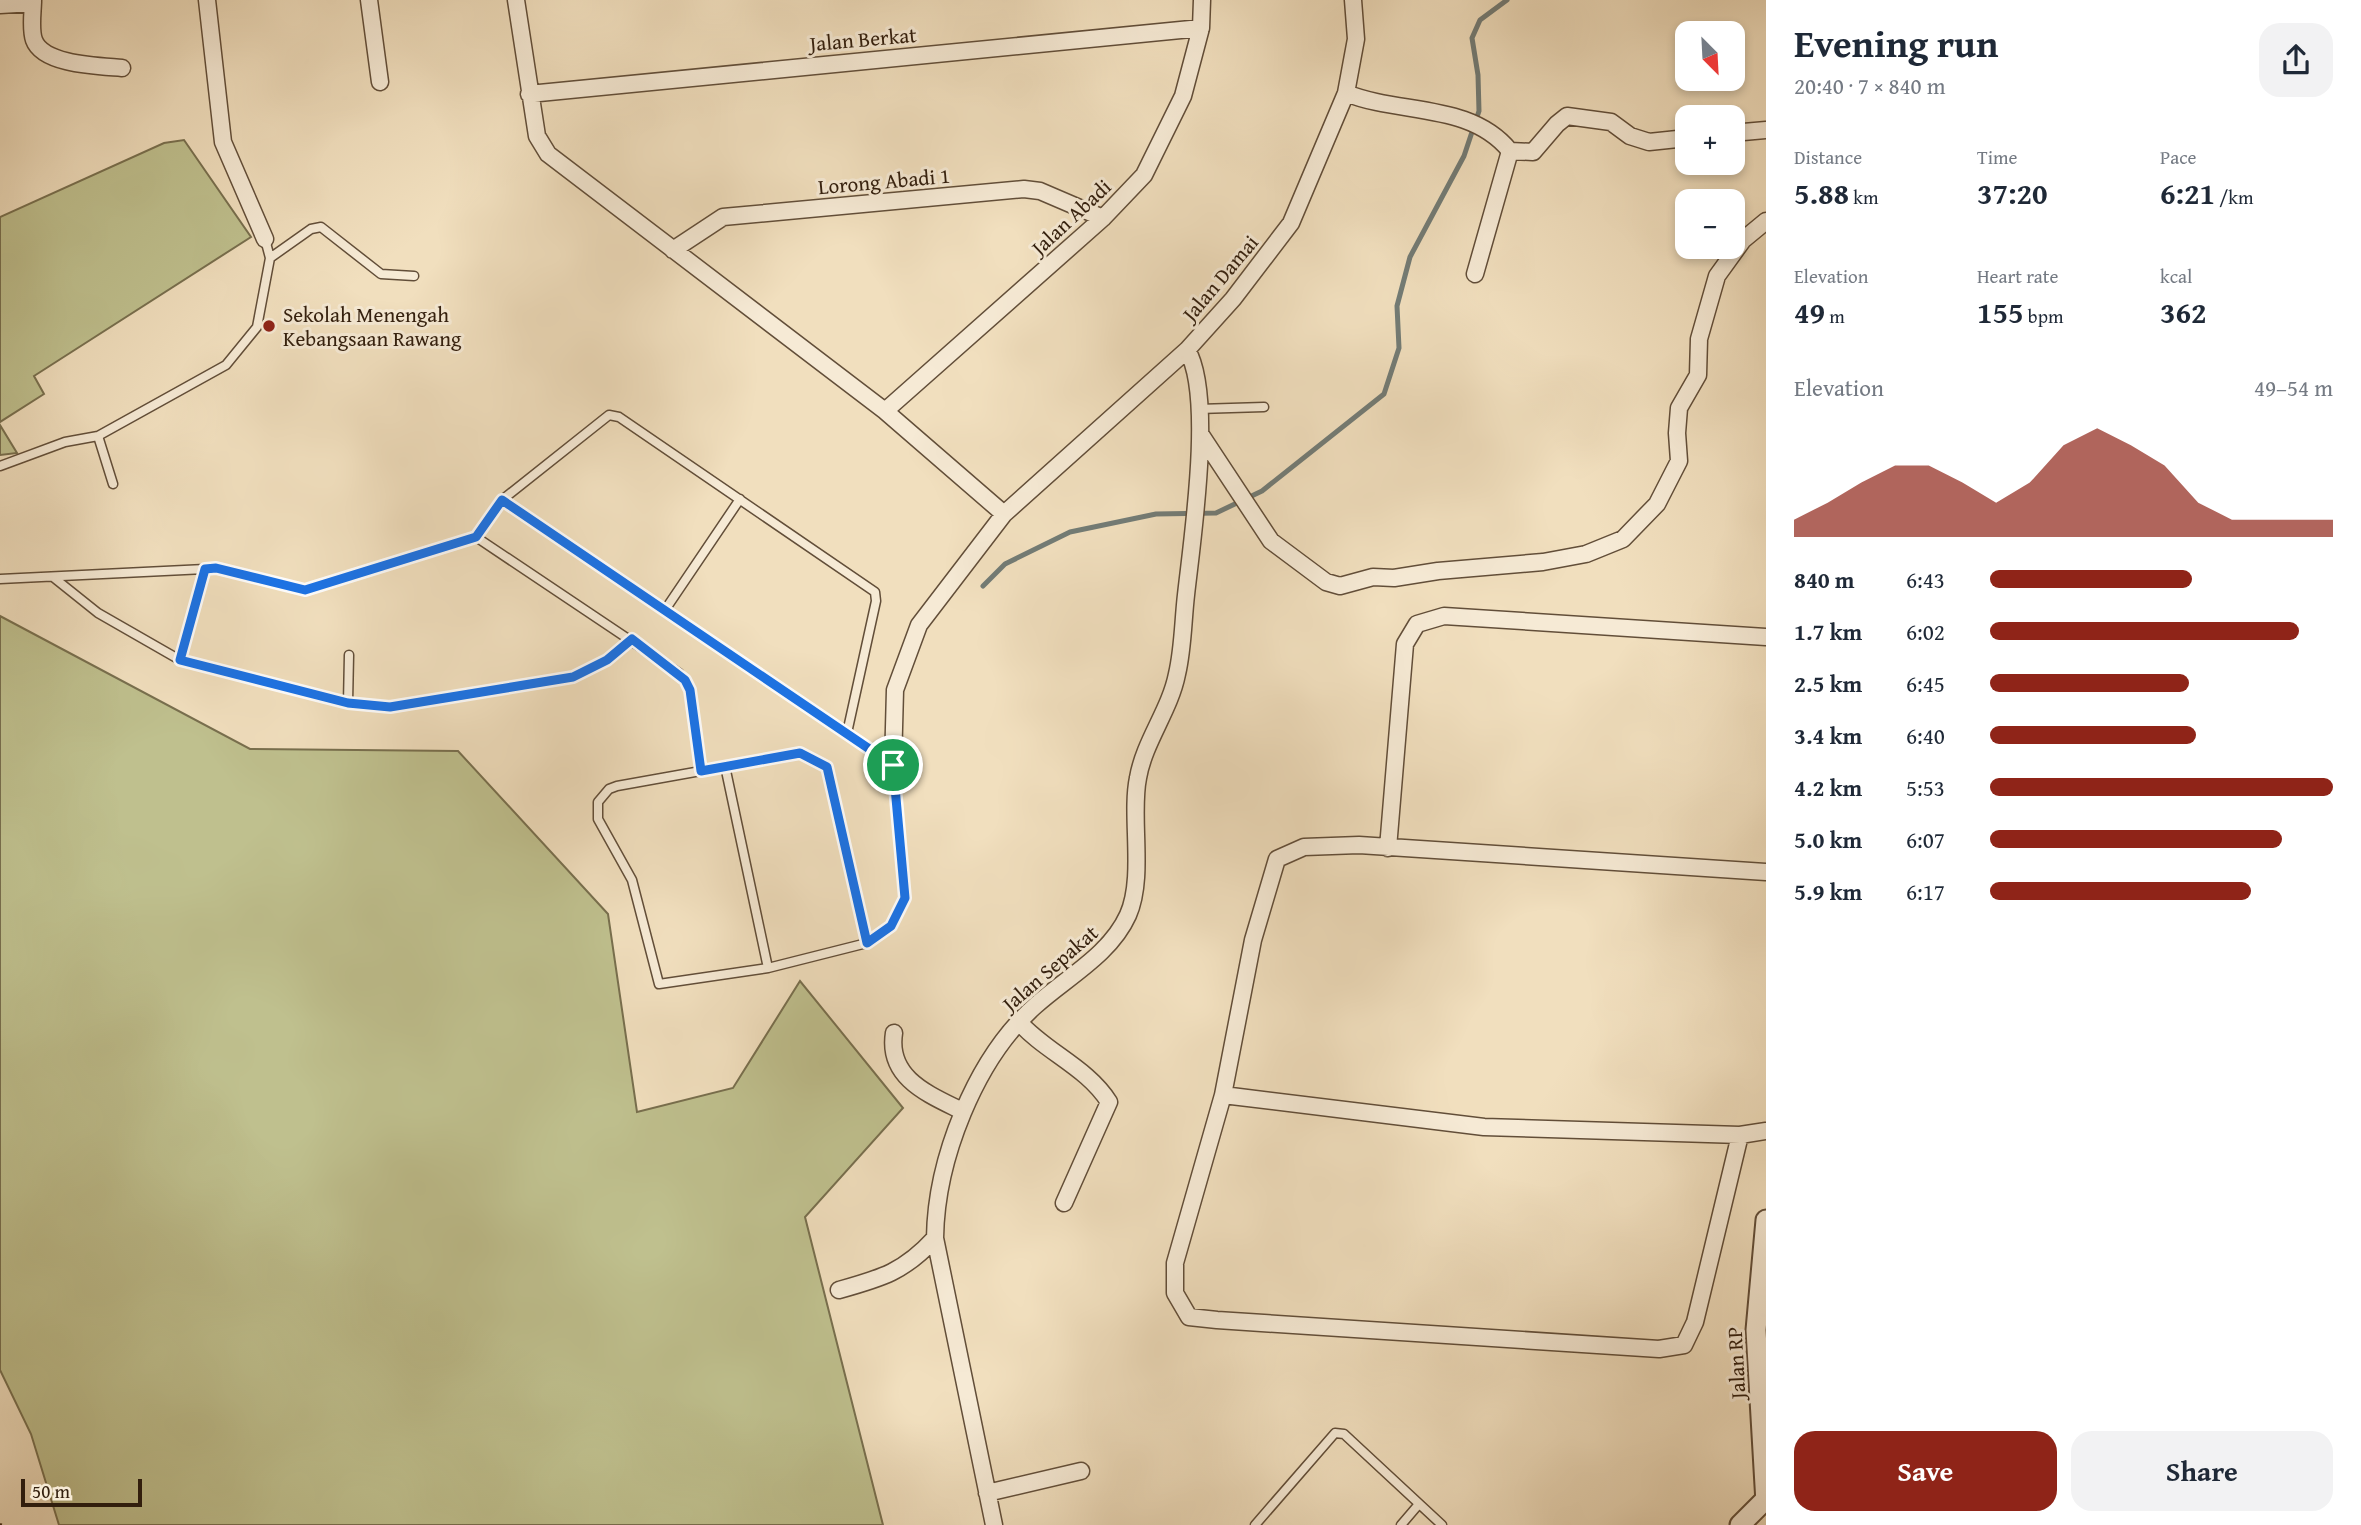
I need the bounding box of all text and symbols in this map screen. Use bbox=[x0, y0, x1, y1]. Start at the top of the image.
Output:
text: Evening run bbox=[1794, 15, 1998, 71]
street label: Jalan Berkat bbox=[805, 19, 918, 59]
north arrow bbox=[1675, 21, 1745, 91]
map controls bbox=[1675, 21, 1745, 259]
button: share bbox=[2259, 23, 2333, 97]
text: 20:40 · 7 × 840 m bbox=[1794, 69, 1946, 102]
button: + bbox=[1675, 105, 1745, 175]
text: Distance bbox=[1794, 143, 1862, 171]
text: Time bbox=[1977, 143, 2017, 171]
text: Pace bbox=[2160, 143, 2197, 171]
street label: Lorong Abadi 1 bbox=[817, 160, 951, 202]
text: 5.88 bbox=[1794, 171, 1849, 215]
text: 37:20 bbox=[1977, 171, 2048, 215]
text: 6:21 bbox=[2160, 171, 2215, 215]
street label: Jalan Abadi bbox=[1022, 172, 1118, 264]
text: km bbox=[1849, 183, 1878, 211]
text: /km bbox=[2215, 183, 2253, 211]
button: − bbox=[1675, 189, 1745, 259]
street label: Jalan Damai bbox=[1173, 228, 1266, 330]
text: Elevation bbox=[1794, 262, 1868, 290]
text: Heart rate bbox=[1977, 262, 2058, 290]
text: kcal bbox=[2160, 262, 2192, 290]
text: 49 bbox=[1794, 290, 1825, 334]
text: 155 bbox=[1977, 290, 2024, 334]
text: 362 bbox=[2160, 290, 2207, 334]
place label: Sekolah Menengah Kebangsaan Rawang bbox=[283, 299, 462, 354]
text: m bbox=[1825, 302, 1845, 330]
text: bpm bbox=[2024, 302, 2063, 330]
marker: Sekolah Menengah Kebangsaan Rawang bbox=[261, 318, 277, 334]
text: Elevation bbox=[1794, 371, 1884, 404]
text: 49–54 m bbox=[2254, 371, 2333, 404]
text: 840 m bbox=[1794, 563, 1855, 596]
text: 6:43 bbox=[1906, 563, 1945, 596]
text: 1.7 km bbox=[1794, 615, 1862, 648]
text: 6:02 bbox=[1906, 615, 1945, 648]
text: 2.5 km bbox=[1794, 667, 1862, 700]
text: 6:45 bbox=[1906, 667, 1945, 700]
text: 3.4 km bbox=[1794, 719, 1862, 752]
text: 6:40 bbox=[1906, 719, 1945, 752]
pin bbox=[863, 735, 923, 795]
icon: arrive bbox=[874, 746, 912, 784]
text: 4.2 km bbox=[1794, 771, 1862, 804]
text: 5:53 bbox=[1906, 771, 1945, 804]
text: 5.0 km bbox=[1794, 823, 1862, 856]
text: 6:07 bbox=[1906, 823, 1945, 856]
text: 5.9 km bbox=[1794, 875, 1862, 908]
text: 6:17 bbox=[1906, 875, 1945, 908]
street label: Jalan Sepakat bbox=[993, 917, 1105, 1020]
street label: Jalan RP bbox=[1719, 1326, 1754, 1403]
button: Save bbox=[1794, 1431, 2057, 1511]
button: Share bbox=[2071, 1431, 2333, 1511]
scale bar bbox=[21, 1476, 142, 1508]
text: 50 m bbox=[32, 1477, 70, 1505]

